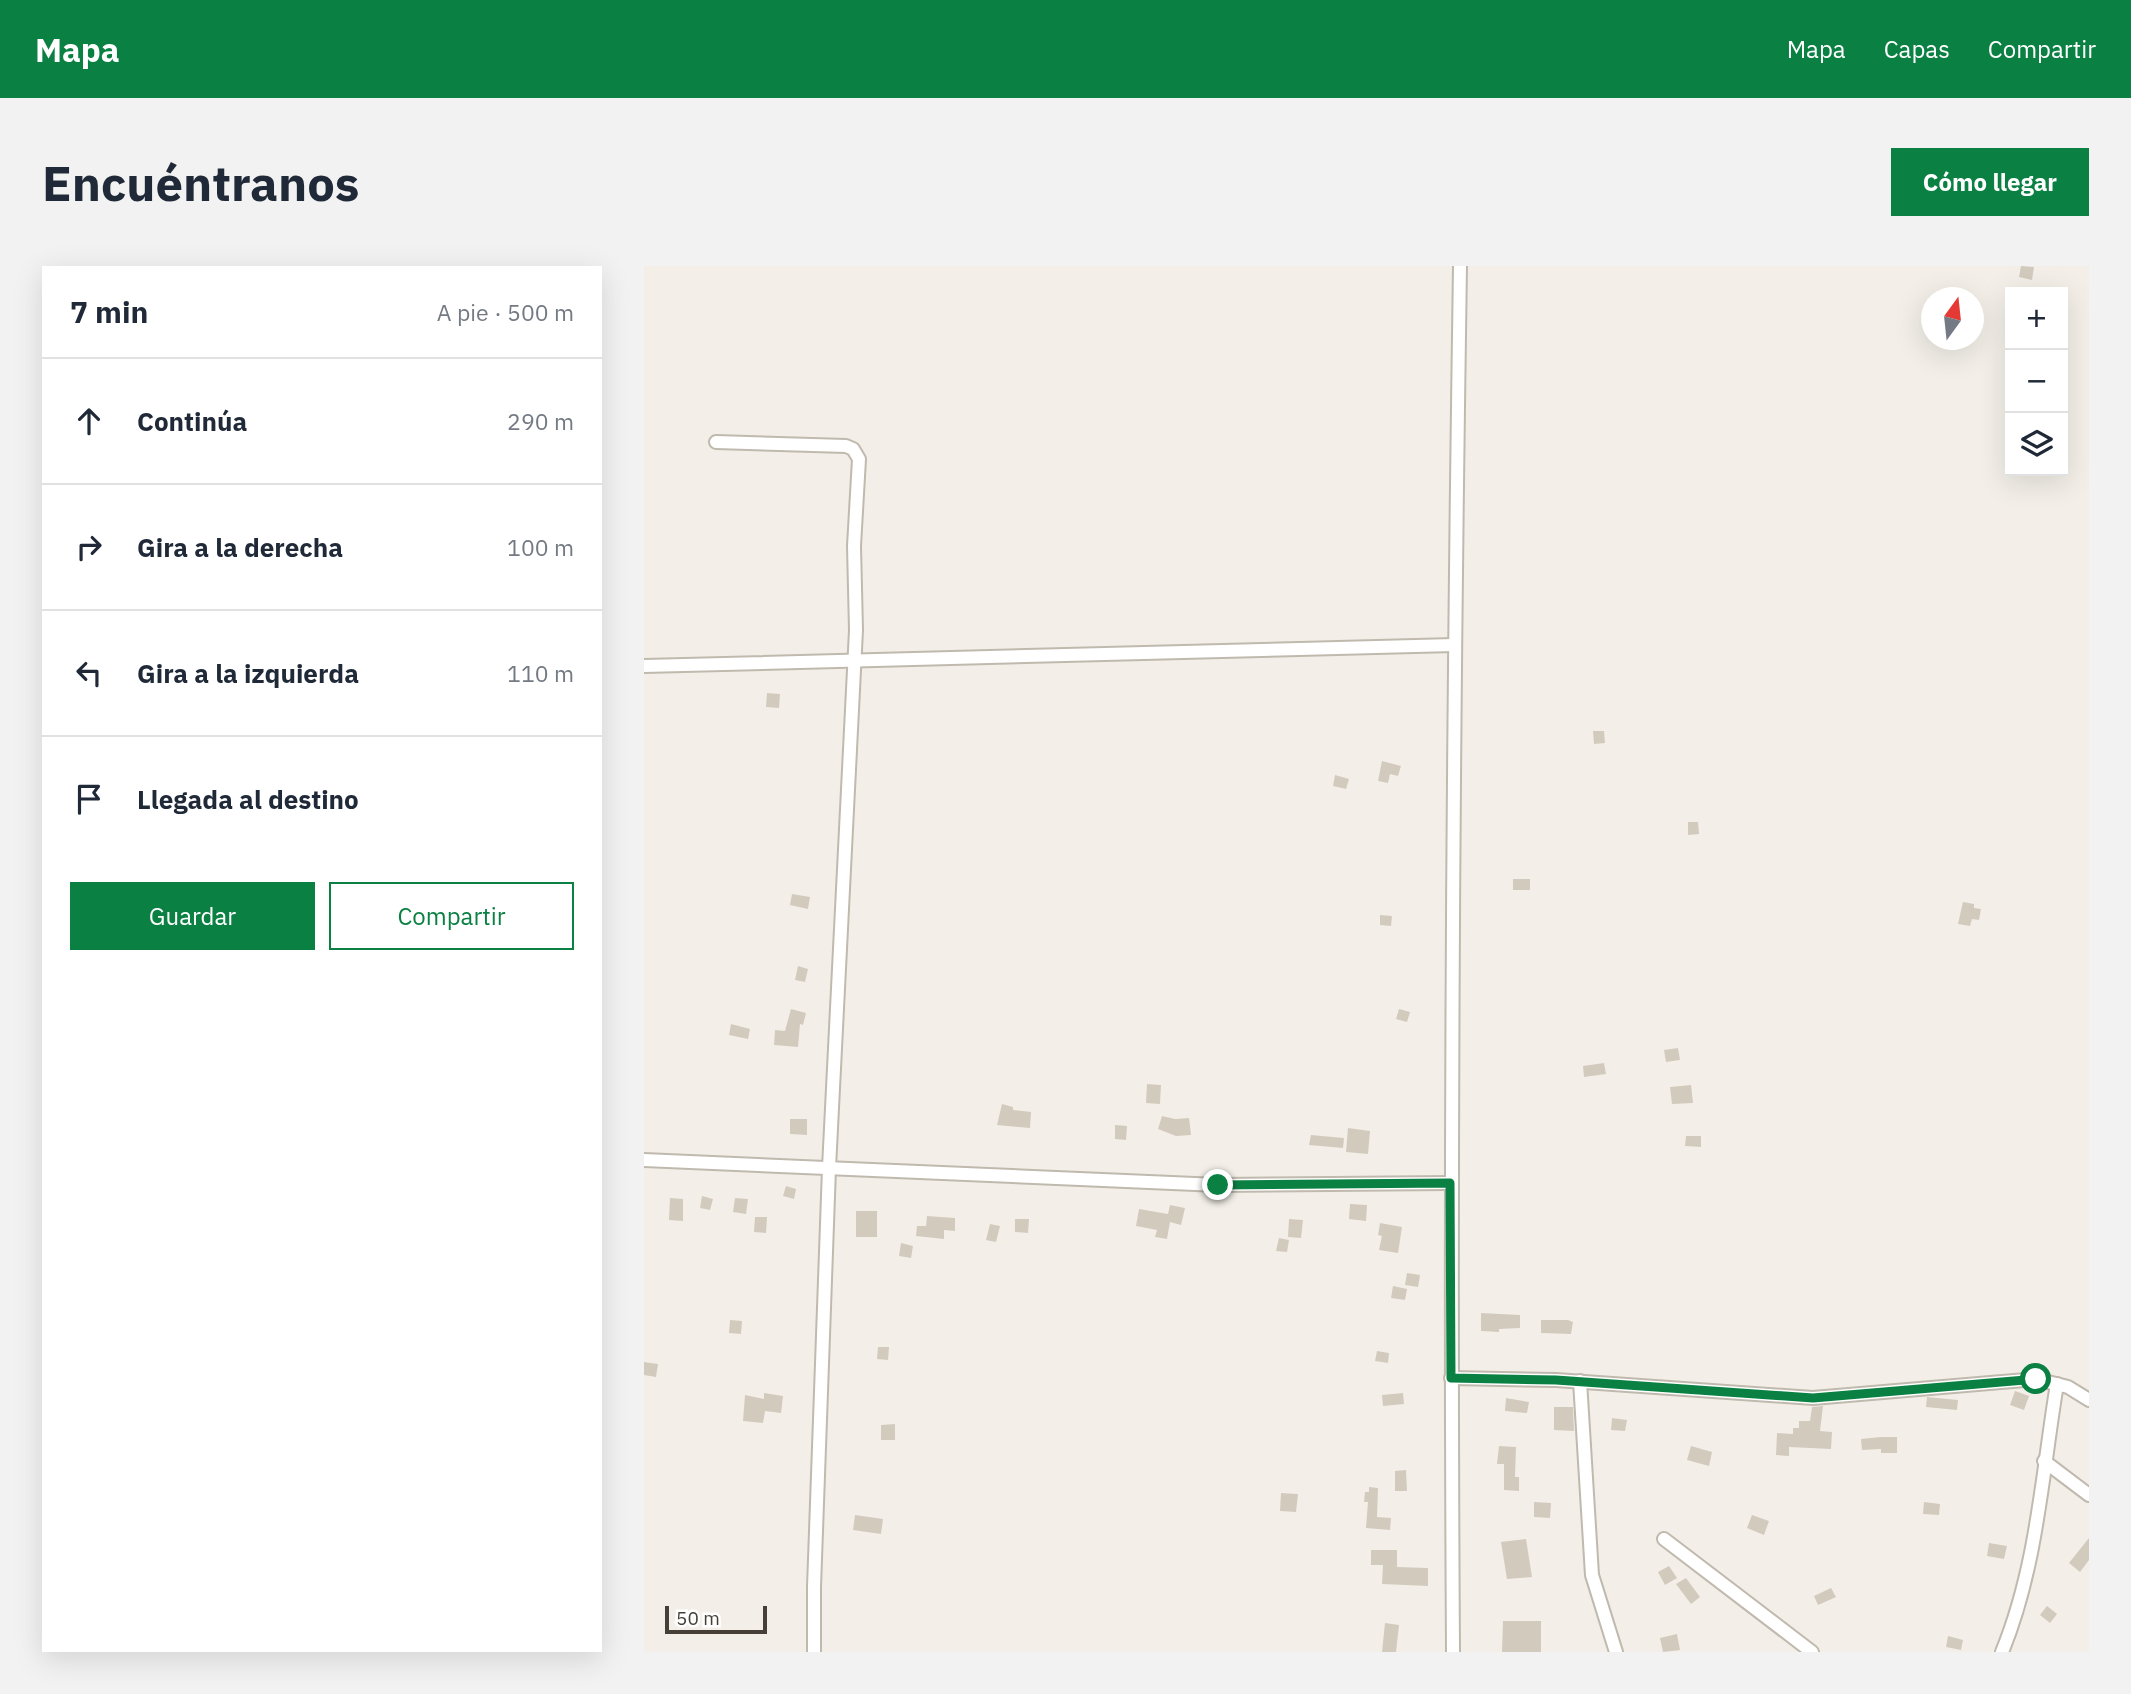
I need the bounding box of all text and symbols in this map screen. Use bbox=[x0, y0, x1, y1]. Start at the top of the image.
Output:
text: Mapa bbox=[35, 28, 120, 71]
text: Mapa bbox=[1787, 33, 1846, 65]
text: Capas bbox=[1884, 33, 1950, 65]
text: Compartir bbox=[1988, 33, 2096, 65]
button: Cómo llegar bbox=[1891, 148, 2089, 216]
text: Encuéntranos bbox=[42, 151, 360, 214]
north arrow bbox=[1921, 287, 1984, 350]
map controls bbox=[2005, 287, 2068, 476]
button: + bbox=[2005, 287, 2068, 350]
text: 7 min bbox=[70, 292, 148, 331]
text: A pie · 500 m bbox=[437, 297, 574, 327]
button: − bbox=[2005, 350, 2068, 413]
icon: ahead bbox=[70, 402, 108, 440]
text: Continúa bbox=[137, 404, 247, 438]
text: 290 m bbox=[507, 406, 574, 436]
button: layers bbox=[2005, 413, 2068, 476]
icon: right bbox=[70, 528, 108, 566]
text: Gira a la derecha bbox=[137, 530, 343, 564]
text: 100 m bbox=[507, 532, 574, 562]
icon: left bbox=[70, 654, 108, 692]
text: Gira a la izquierda bbox=[137, 656, 359, 690]
text: 110 m bbox=[507, 658, 574, 688]
icon: arrive bbox=[70, 780, 108, 818]
text: Llegada al destino bbox=[137, 782, 359, 816]
button: Guardar bbox=[70, 882, 315, 950]
button: Compartir bbox=[329, 882, 574, 950]
route end bbox=[1202, 1169, 1233, 1200]
route start bbox=[2020, 1363, 2051, 1394]
scale bar bbox=[665, 1603, 766, 1635]
text: 50 m bbox=[676, 1606, 720, 1630]

